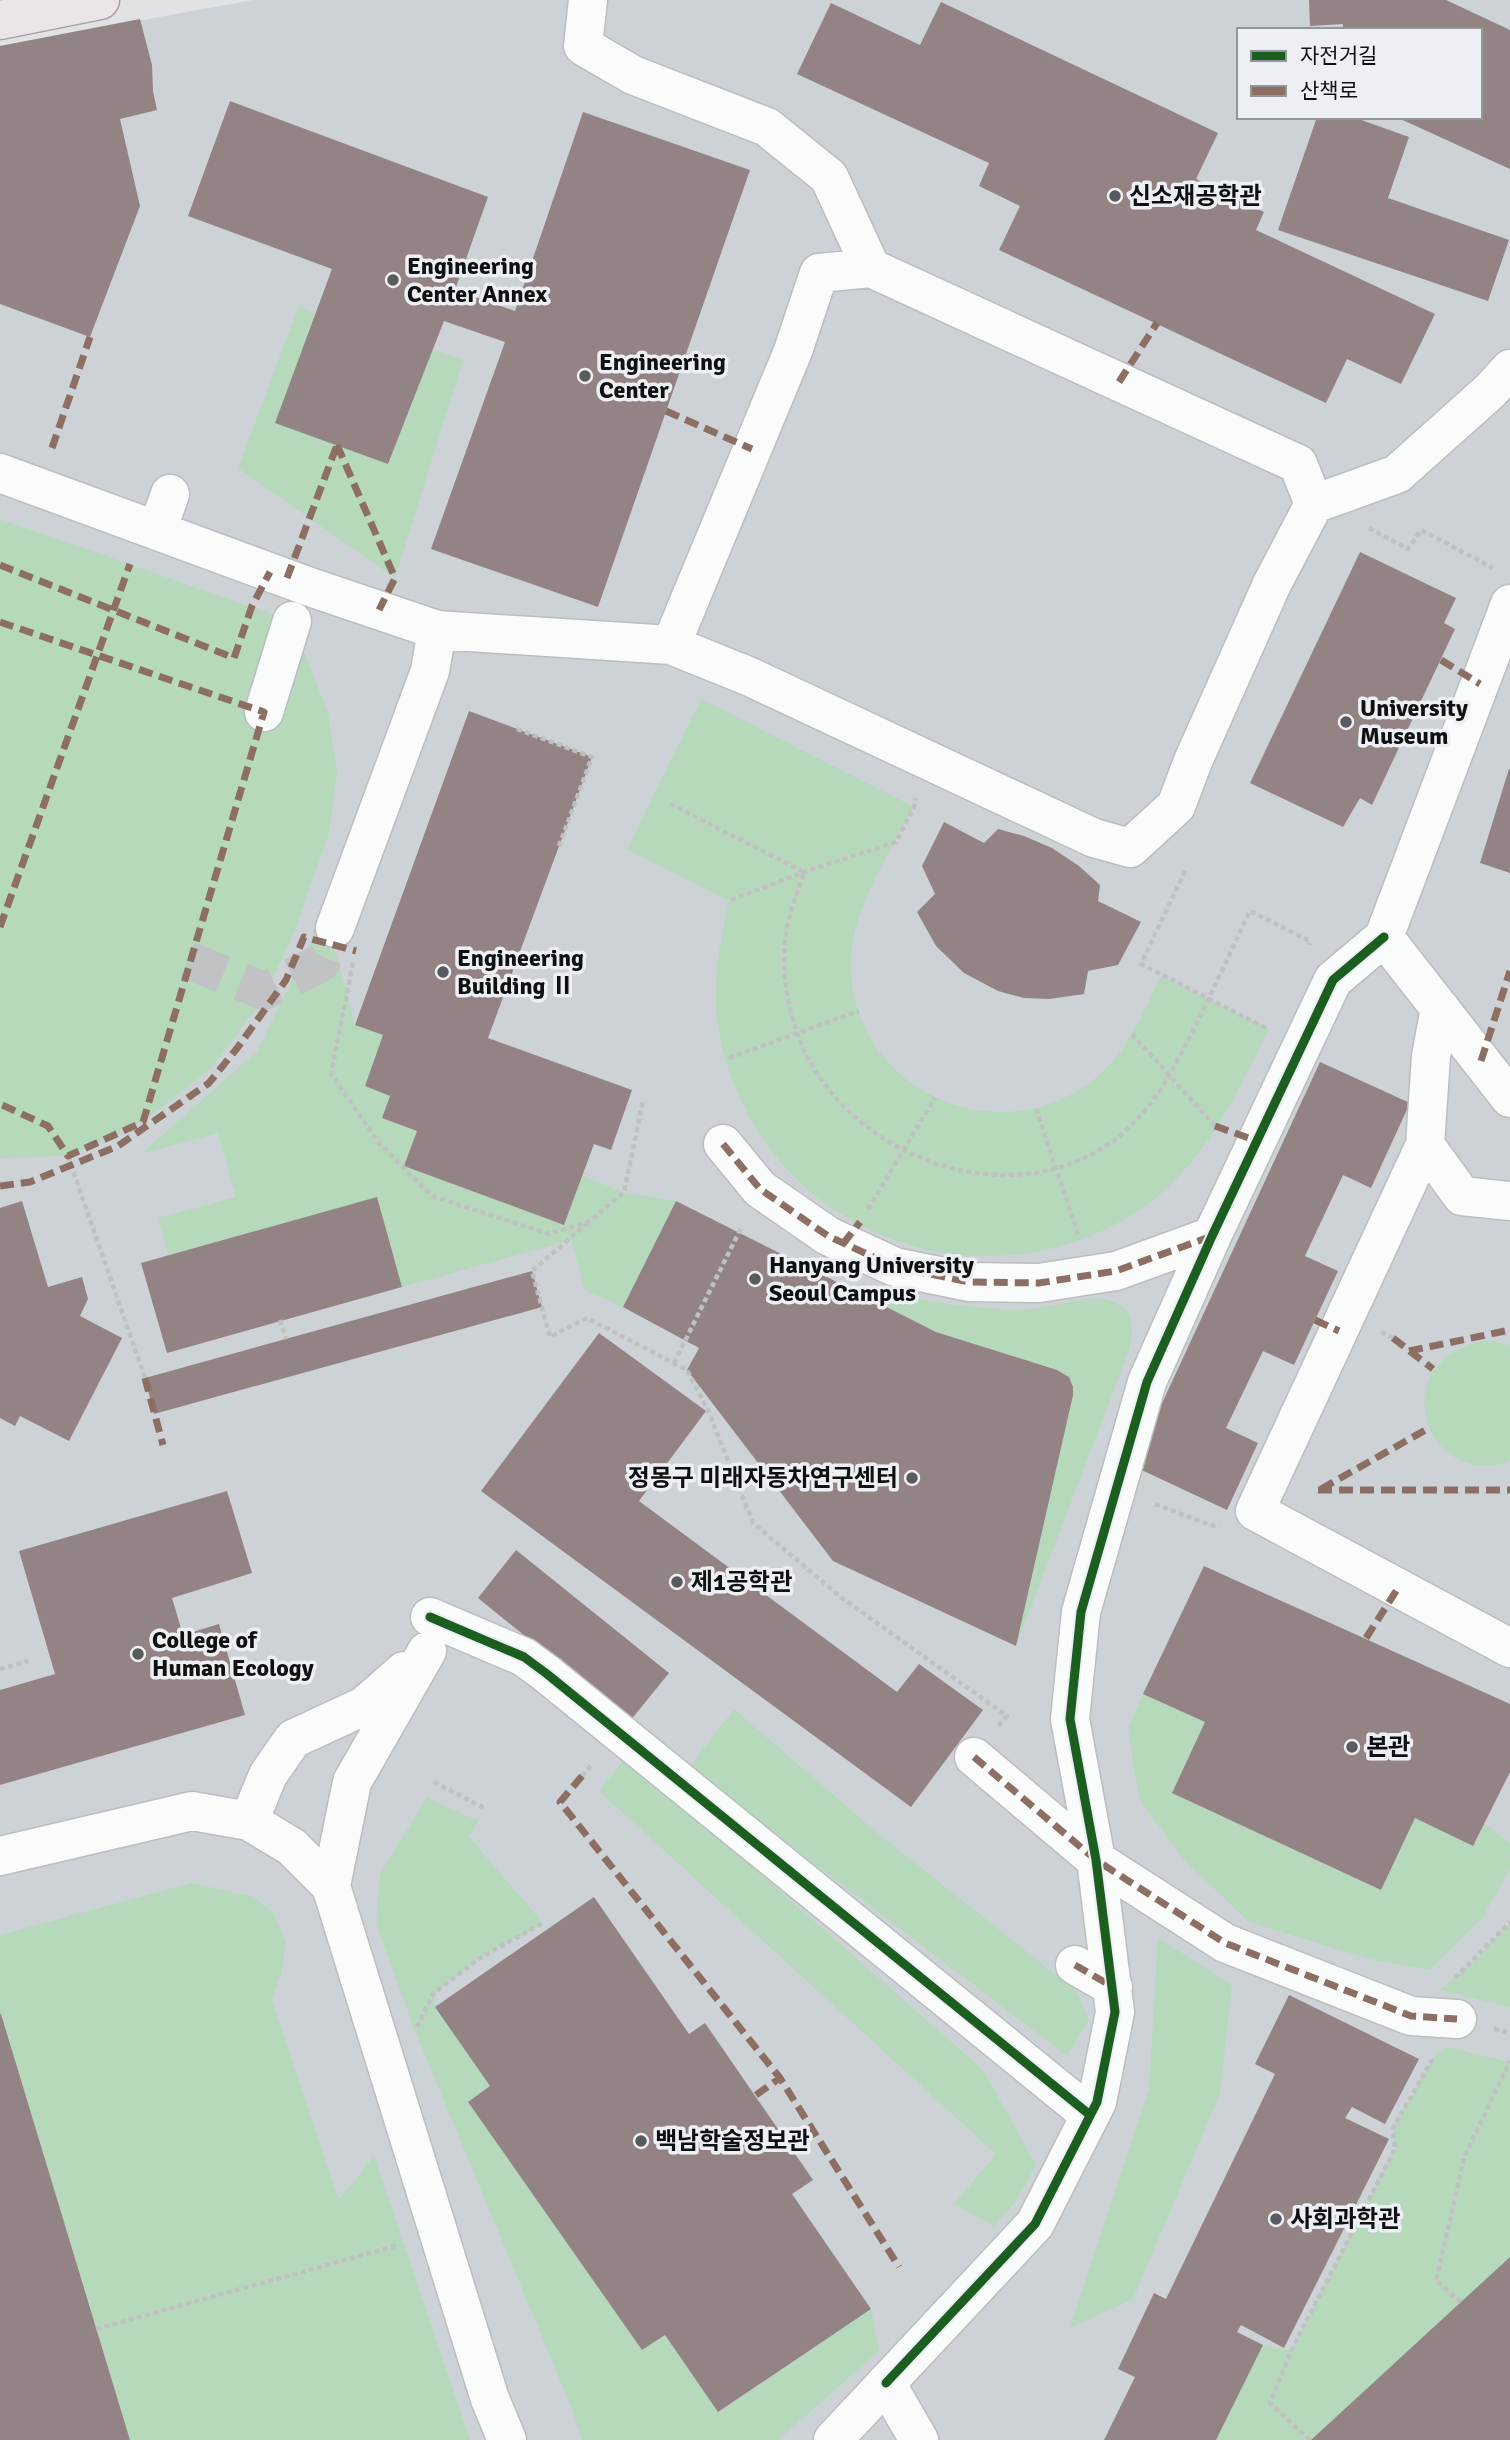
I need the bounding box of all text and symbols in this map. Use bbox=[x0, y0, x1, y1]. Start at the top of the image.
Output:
legend bbox=[1237, 28, 1482, 119]
text: 자전거길 bbox=[1300, 43, 1377, 69]
text: 산책로 bbox=[1300, 78, 1358, 104]
place label: 신소재공학관 bbox=[1129, 181, 1261, 211]
marker: 신소재공학관 bbox=[1107, 188, 1123, 204]
place label: Engineering Center Annex bbox=[407, 251, 548, 309]
marker: Engineering Center Annex bbox=[385, 272, 401, 288]
place label: Engineering Center bbox=[599, 347, 726, 405]
marker: Engineering Center bbox=[577, 368, 593, 384]
place label: University Museum bbox=[1360, 693, 1468, 751]
marker: University Museum bbox=[1338, 714, 1354, 730]
place label: Engineering Building Ⅱ bbox=[457, 943, 584, 1001]
marker: Engineering Building Ⅱ bbox=[435, 964, 451, 980]
place label: Hanyang University Seoul Campus bbox=[769, 1250, 974, 1308]
marker: Hanyang University Seoul Campus bbox=[747, 1271, 763, 1287]
place label: 정몽구 미래자동차연구센터 bbox=[628, 1463, 898, 1493]
marker: 정몽구 미래자동차연구센터 bbox=[904, 1470, 920, 1486]
place label: 제1공학관 bbox=[691, 1567, 792, 1597]
marker: 제1공학관 bbox=[669, 1574, 685, 1590]
place label: College of Human Ecology bbox=[152, 1625, 314, 1683]
marker: College of Human Ecology bbox=[130, 1646, 146, 1662]
place label: 본관 bbox=[1366, 1732, 1410, 1762]
marker: 본관 bbox=[1344, 1739, 1360, 1755]
place label: 백남학술정보관 bbox=[655, 2126, 810, 2156]
marker: 백남학술정보관 bbox=[633, 2133, 649, 2149]
place label: 사회과학관 bbox=[1290, 2204, 1400, 2234]
marker: 사회과학관 bbox=[1268, 2211, 1284, 2227]

